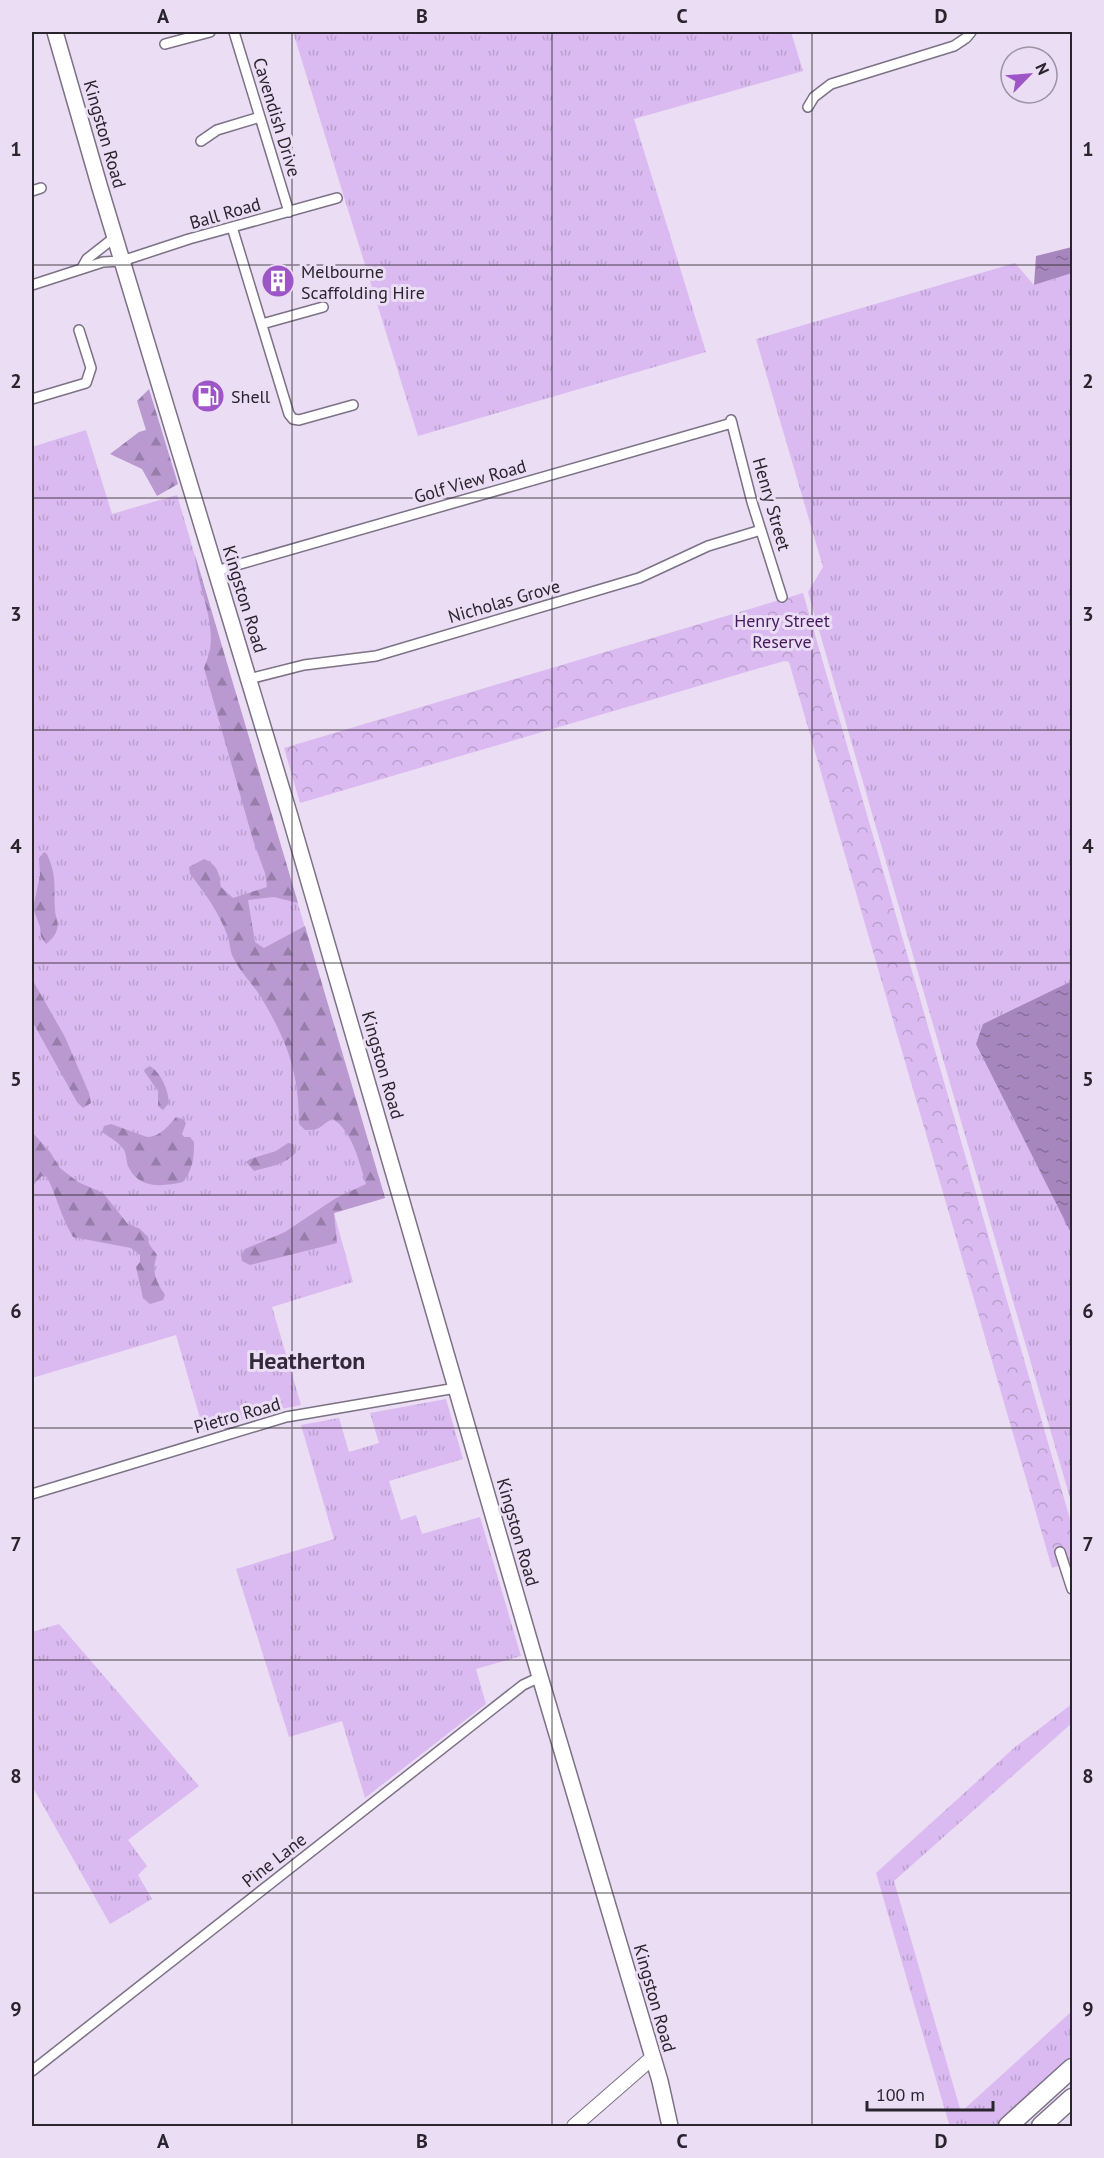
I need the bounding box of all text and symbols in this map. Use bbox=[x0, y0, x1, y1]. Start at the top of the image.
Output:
text: A bbox=[157, 3, 170, 29]
text: B bbox=[416, 3, 428, 29]
text: C bbox=[676, 3, 688, 29]
text: D bbox=[935, 3, 948, 29]
north arrow bbox=[999, 45, 1059, 105]
street label: Cavendish Drive bbox=[248, 55, 306, 179]
text: N bbox=[1031, 60, 1054, 78]
street label: Kingston Road bbox=[79, 77, 131, 191]
text: 1 bbox=[10, 136, 22, 162]
text: 1 bbox=[1082, 136, 1094, 162]
street label: Ball Road bbox=[187, 192, 263, 234]
place label: Melbourne Scaffolding Hire bbox=[301, 260, 425, 304]
building icon: Melbourne Scaffolding Hire bbox=[260, 263, 296, 299]
text: 2 bbox=[10, 368, 22, 394]
text: 2 bbox=[1082, 368, 1094, 394]
fuel station icon: Shell bbox=[190, 378, 226, 414]
place label: Shell bbox=[231, 385, 271, 408]
street label: Golf View Road bbox=[411, 454, 529, 508]
street label: Henry Street bbox=[748, 455, 796, 553]
street label: Kingston Road bbox=[218, 542, 272, 656]
street label: Nicholas Grove bbox=[445, 574, 563, 628]
text: 3 bbox=[10, 601, 22, 627]
text: 3 bbox=[1082, 601, 1094, 627]
park label: Henry Street Reserve bbox=[734, 609, 830, 653]
text: 4 bbox=[10, 833, 22, 859]
text: 4 bbox=[1082, 833, 1094, 859]
street label: Kingston Road bbox=[357, 1008, 409, 1122]
text: 5 bbox=[10, 1066, 22, 1092]
text: 5 bbox=[1082, 1066, 1094, 1092]
text: 6 bbox=[10, 1298, 22, 1324]
text: 6 bbox=[1082, 1298, 1094, 1324]
district label: Heatherton bbox=[249, 1345, 365, 1376]
street label: Pietro Road bbox=[191, 1392, 283, 1438]
street label: Kingston Road bbox=[492, 1475, 544, 1589]
text: 7 bbox=[10, 1531, 22, 1557]
text: 7 bbox=[1082, 1531, 1094, 1557]
text: 8 bbox=[10, 1763, 22, 1789]
text: 8 bbox=[1082, 1763, 1094, 1789]
street label: Pine Lane bbox=[237, 1828, 311, 1892]
street label: Kingston Road bbox=[629, 1941, 681, 2055]
text: 9 bbox=[10, 1996, 22, 2022]
text: 9 bbox=[1082, 1996, 1094, 2022]
scale bar bbox=[867, 2074, 993, 2112]
text: 100 m bbox=[876, 2083, 925, 2106]
text: A bbox=[157, 2128, 170, 2154]
text: B bbox=[416, 2128, 428, 2154]
text: C bbox=[676, 2128, 688, 2154]
text: D bbox=[935, 2128, 948, 2154]

